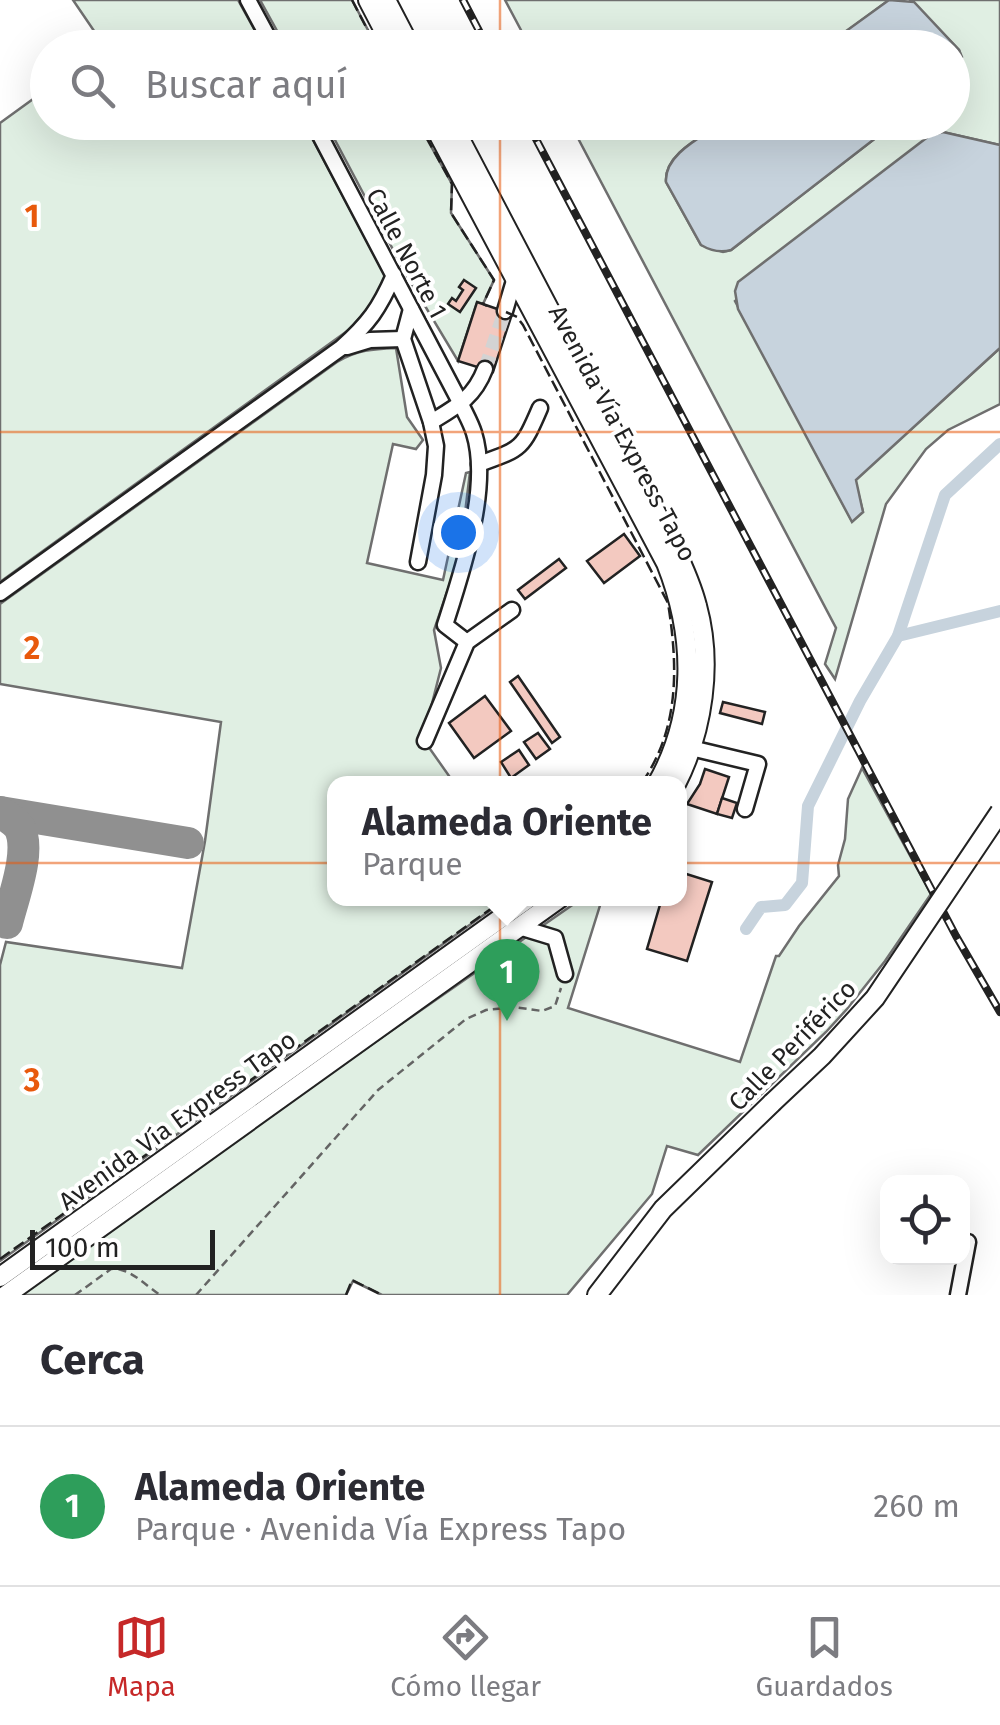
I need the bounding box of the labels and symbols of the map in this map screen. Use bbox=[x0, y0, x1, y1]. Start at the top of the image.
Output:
street label: Calle Norte 1 bbox=[359, 183, 453, 324]
text: 1 bbox=[25, 197, 39, 235]
street label: Avenida Vía Express Tapo bbox=[542, 300, 702, 567]
your location bbox=[433, 507, 484, 558]
text: 2 bbox=[24, 629, 40, 667]
pin: 1 bbox=[474, 938, 540, 1021]
street label: Calle Periférico bbox=[723, 974, 863, 1117]
street label: Avenida Vía Express Tapo bbox=[53, 1025, 302, 1217]
text: 3 bbox=[23, 1061, 40, 1099]
scale bar bbox=[30, 1225, 215, 1270]

